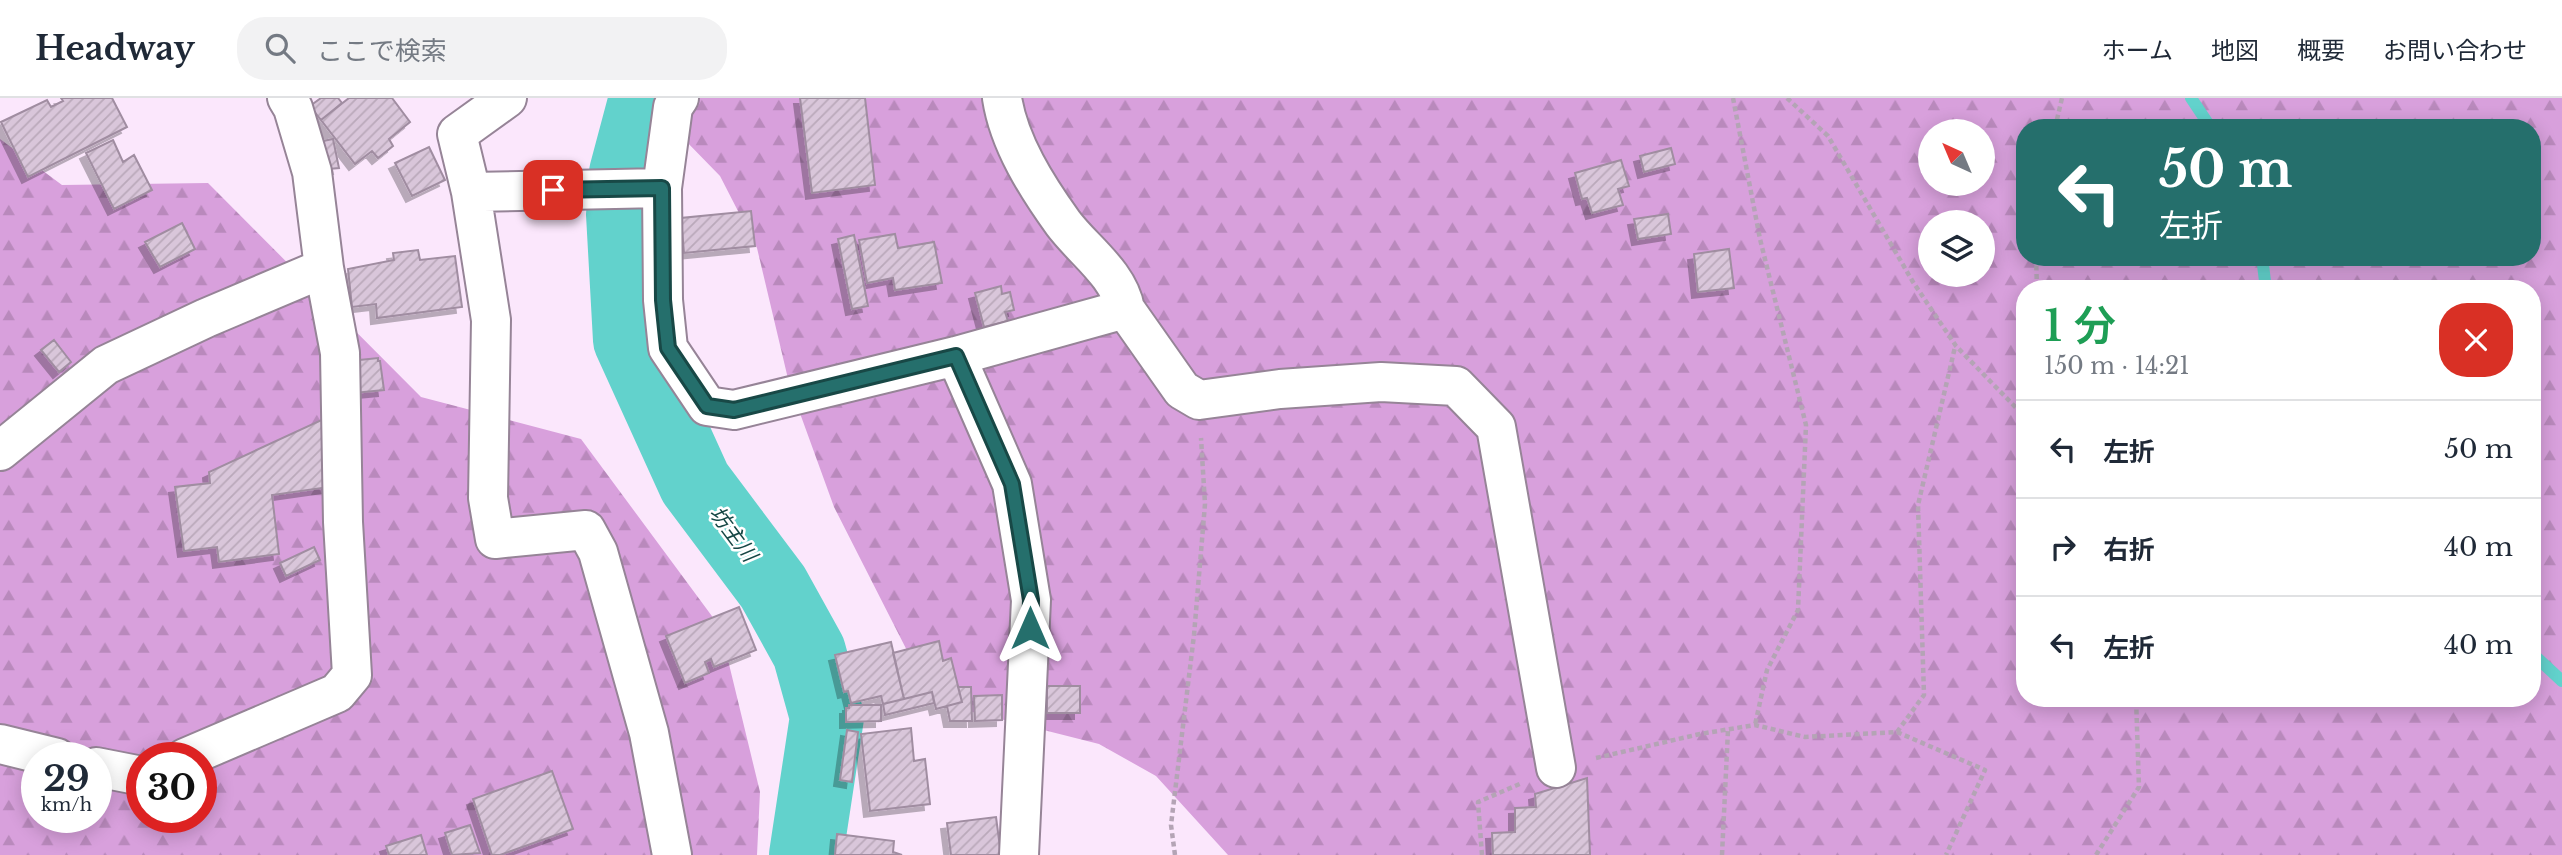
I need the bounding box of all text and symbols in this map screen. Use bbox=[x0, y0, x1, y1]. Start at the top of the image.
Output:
search box bbox=[237, 17, 727, 80]
text: Headway bbox=[35, 28, 195, 69]
icon: search bbox=[261, 29, 299, 67]
text: ここで検索 bbox=[317, 35, 447, 67]
text: ホーム bbox=[2102, 36, 2173, 65]
text: 地図 bbox=[2211, 36, 2259, 65]
text: 概要 bbox=[2297, 36, 2345, 65]
text: お問い合わせ bbox=[2383, 36, 2527, 65]
north arrow bbox=[1918, 119, 1995, 196]
map controls bbox=[1918, 119, 1995, 287]
text: 50 m bbox=[2159, 139, 2292, 200]
icon: left bbox=[2044, 147, 2135, 238]
pin bbox=[523, 160, 583, 220]
icon: arrive bbox=[534, 171, 572, 209]
text: 左折 bbox=[2159, 206, 2223, 246]
button: layers bbox=[1918, 210, 1995, 287]
text: 1 分 bbox=[2044, 300, 2116, 352]
button: close bbox=[2439, 303, 2513, 377]
text: 150 m · 14:21 bbox=[2044, 352, 2189, 380]
icon: left bbox=[2044, 430, 2082, 468]
text: 50 m bbox=[2444, 433, 2513, 465]
text: 左折 bbox=[2103, 436, 2155, 468]
water label: 坊主川 bbox=[704, 501, 764, 569]
icon: right bbox=[2044, 528, 2082, 566]
text: 40 m bbox=[2444, 531, 2513, 563]
text: 右折 bbox=[2103, 534, 2155, 566]
position arrow bbox=[993, 591, 1067, 665]
icon: left bbox=[2044, 626, 2082, 664]
text: 40 m bbox=[2444, 629, 2513, 661]
text: 左折 bbox=[2103, 632, 2155, 664]
speed limit sign: 30 bbox=[126, 742, 217, 833]
text: 29 bbox=[43, 757, 90, 800]
text: km/h bbox=[41, 794, 92, 816]

